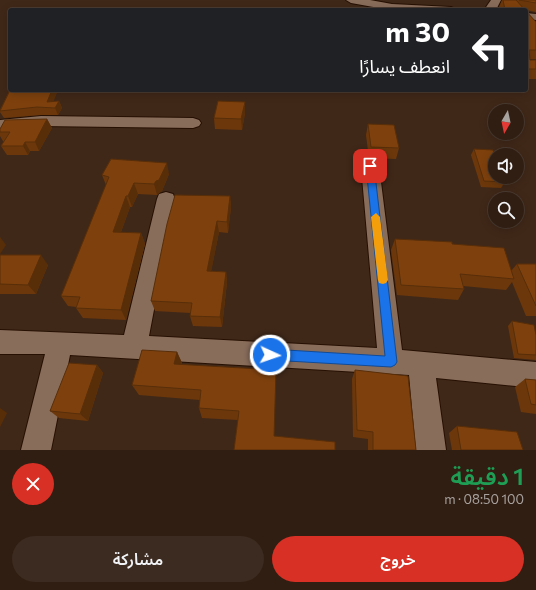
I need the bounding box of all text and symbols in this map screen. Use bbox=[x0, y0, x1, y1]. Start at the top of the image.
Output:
text: 30 m bbox=[385, 14, 450, 48]
icon: left bbox=[464, 24, 516, 76]
text: انعطف يسارًا bbox=[359, 55, 450, 77]
north arrow bbox=[488, 104, 524, 140]
map controls bbox=[488, 104, 524, 228]
button: sound bbox=[488, 148, 524, 184]
pin bbox=[353, 149, 387, 183]
icon: arrive bbox=[359, 155, 381, 177]
button: search bbox=[488, 192, 524, 228]
position arrow bbox=[249, 334, 291, 376]
text: 1 دقيقة bbox=[451, 461, 524, 490]
button: close bbox=[12, 463, 54, 505]
text: 100 m · 08:50 bbox=[444, 491, 524, 507]
button: مشاركة bbox=[12, 536, 264, 582]
button: خروج bbox=[272, 536, 524, 582]

